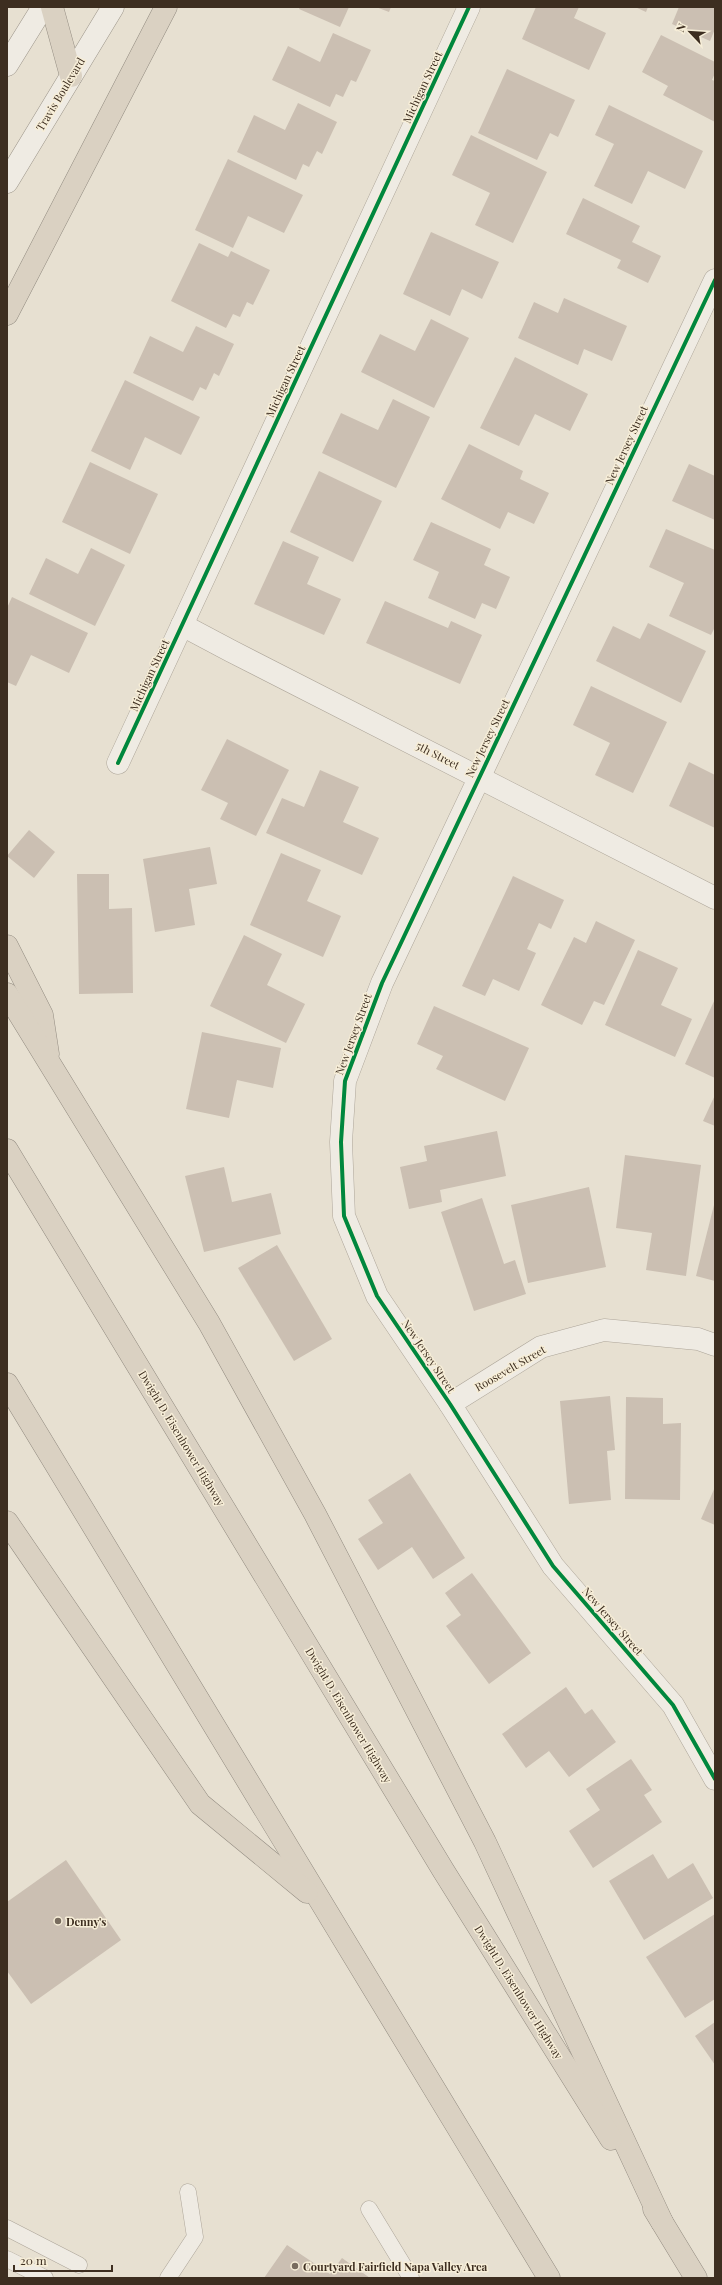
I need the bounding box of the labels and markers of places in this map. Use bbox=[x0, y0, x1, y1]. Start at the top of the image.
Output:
place label: Denny's bbox=[66, 1914, 106, 1929]
marker: Denny's bbox=[53, 1916, 63, 1926]
place label: Courtyard Fairfield Napa Valley Area bbox=[303, 2259, 488, 2274]
marker: Courtyard Fairfield Napa Valley Area bbox=[290, 2261, 300, 2271]

